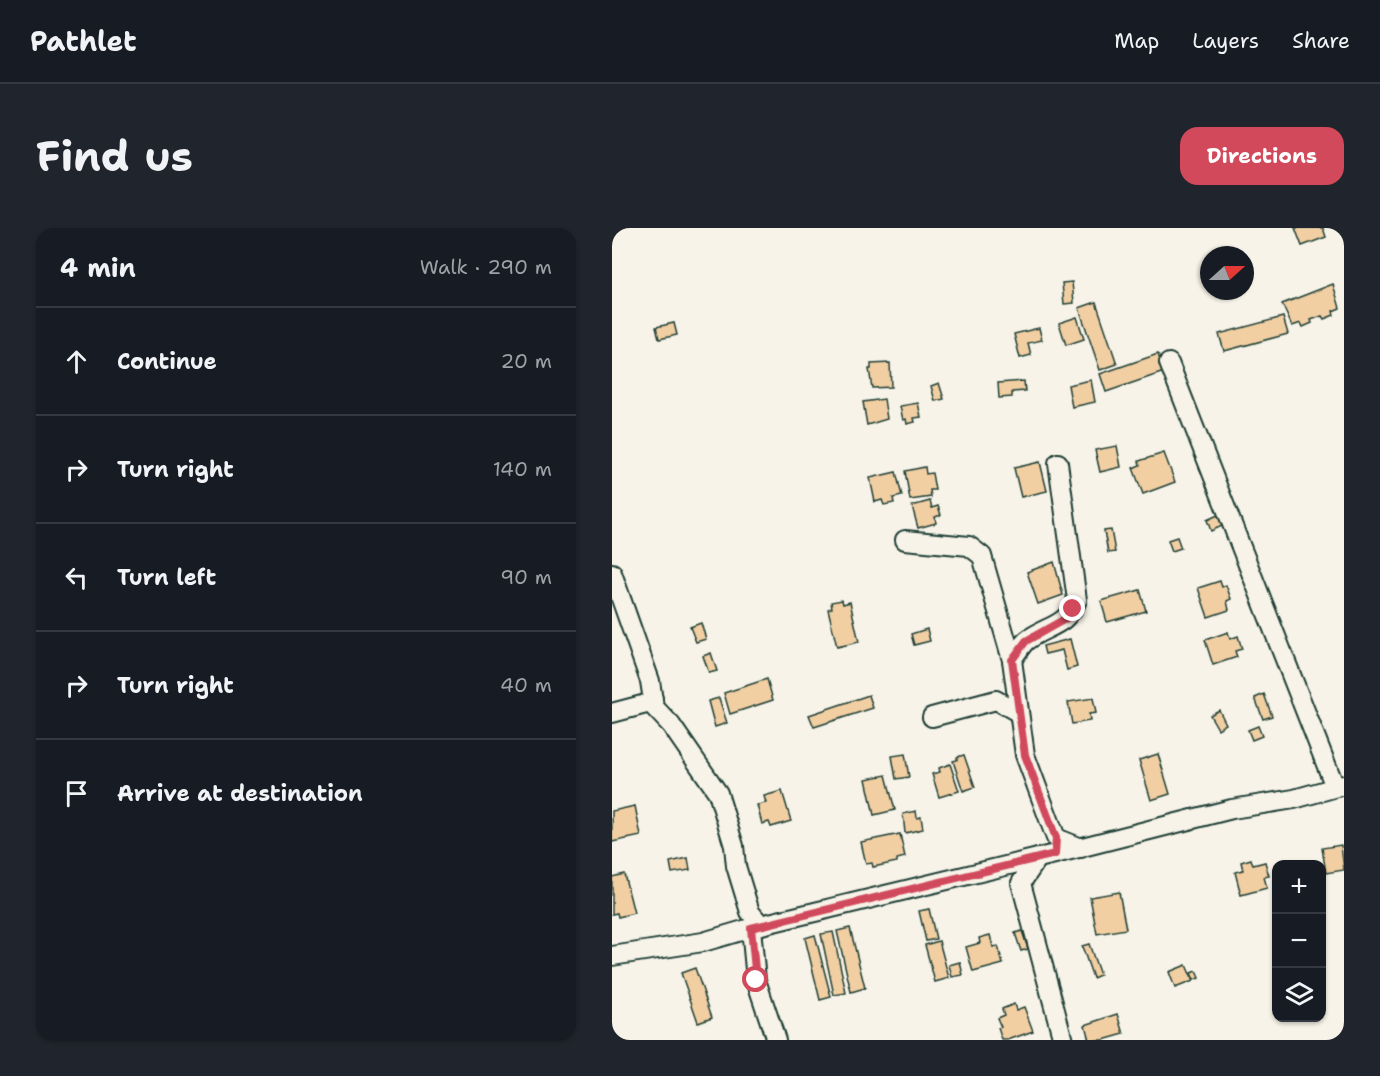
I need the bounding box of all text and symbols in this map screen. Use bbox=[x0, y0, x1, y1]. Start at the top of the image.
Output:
text: Pathlet bbox=[30, 22, 137, 60]
text: Map bbox=[1114, 27, 1159, 55]
text: Layers bbox=[1192, 27, 1259, 55]
text: Share bbox=[1292, 27, 1350, 55]
button: Directions bbox=[1180, 127, 1344, 185]
text: Find us bbox=[36, 128, 193, 184]
north arrow bbox=[1200, 246, 1254, 300]
text: 4 min bbox=[60, 250, 136, 285]
text: Walk · 290 m bbox=[420, 254, 552, 280]
icon: ahead bbox=[60, 345, 93, 378]
text: Continue bbox=[117, 347, 217, 376]
text: 20 m bbox=[501, 348, 552, 374]
icon: right bbox=[60, 453, 93, 486]
text: Turn right bbox=[117, 455, 234, 484]
text: 140 m bbox=[493, 456, 552, 482]
icon: left bbox=[60, 561, 93, 594]
text: Turn left bbox=[117, 563, 216, 592]
text: 90 m bbox=[500, 564, 552, 590]
route end bbox=[1059, 595, 1085, 621]
icon: right bbox=[60, 669, 93, 702]
text: Turn right bbox=[117, 671, 234, 700]
text: 40 m bbox=[500, 672, 552, 698]
icon: arrive bbox=[60, 777, 93, 810]
text: Arrive at destination bbox=[117, 779, 363, 808]
map controls bbox=[1272, 860, 1326, 1022]
button: + bbox=[1272, 860, 1326, 914]
button: − bbox=[1272, 914, 1326, 968]
route start bbox=[742, 966, 768, 992]
button: layers bbox=[1272, 968, 1326, 1022]

